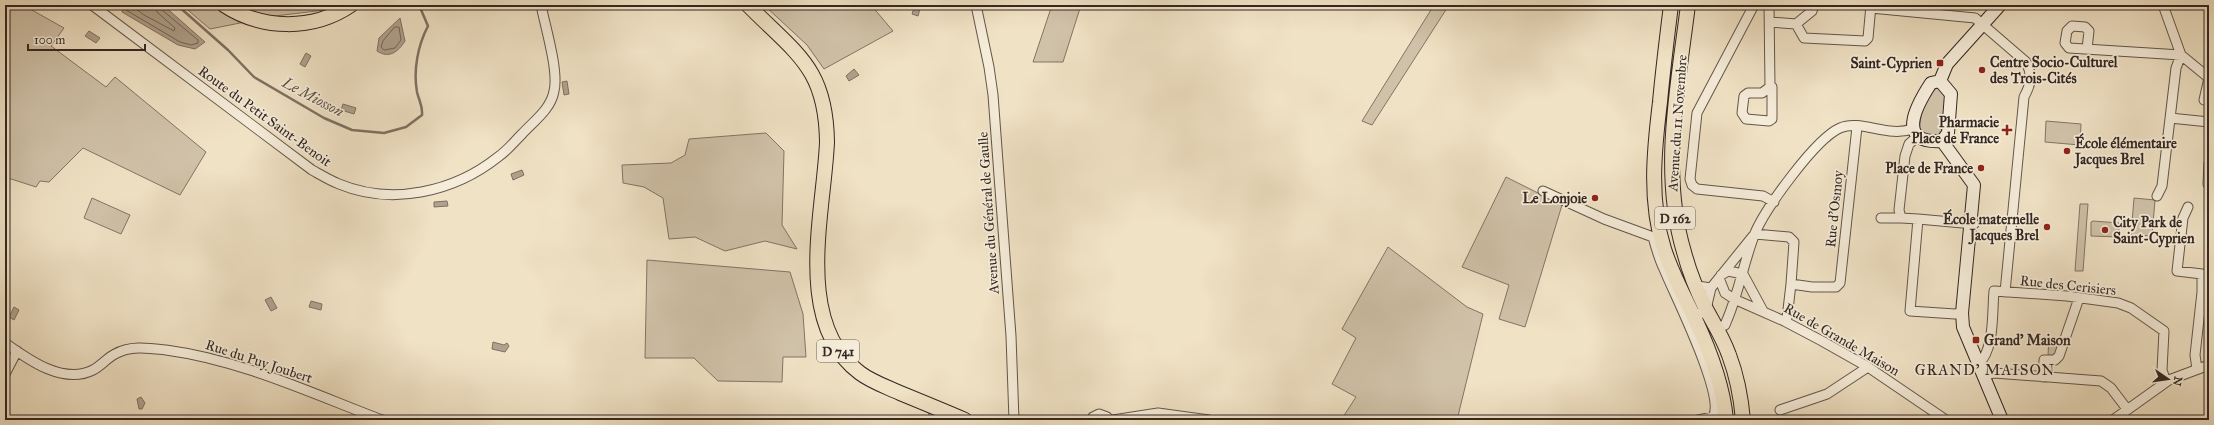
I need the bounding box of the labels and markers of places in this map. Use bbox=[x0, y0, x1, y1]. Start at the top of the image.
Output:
place label: Centre Socio-Culturel des Trois-Cités bbox=[1990, 54, 2119, 87]
place label: Saint-Cyprien bbox=[1850, 55, 1932, 73]
marker: Saint-Cyprien bbox=[1935, 58, 1945, 68]
marker: Centre Socio-Culturel des Trois-Cités bbox=[1977, 65, 1987, 75]
place label: Pharmacie Place de France bbox=[1911, 114, 1999, 147]
marker: Pharmacie Place de France bbox=[2002, 125, 2012, 135]
place label: École élémentaire Jacques Brel bbox=[2073, 133, 2177, 169]
marker: École élémentaire Jacques Brel bbox=[2062, 146, 2072, 156]
place label: Place de France bbox=[1885, 160, 1973, 177]
marker: Place de France bbox=[1976, 163, 1986, 173]
place label: Le Lonjoie bbox=[1523, 190, 1587, 208]
marker: Le Lonjoie bbox=[1590, 193, 1600, 203]
place label: École maternelle Jacques Brel bbox=[1943, 209, 2040, 245]
place label: City Park de Saint-Cyprien bbox=[2113, 214, 2195, 248]
marker: École maternelle Jacques Brel bbox=[2042, 222, 2052, 232]
marker: City Park de Saint-Cyprien bbox=[2100, 225, 2110, 235]
place label: Grand’ Maison bbox=[1984, 332, 2071, 349]
marker: Grand’ Maison bbox=[1971, 335, 1981, 345]

